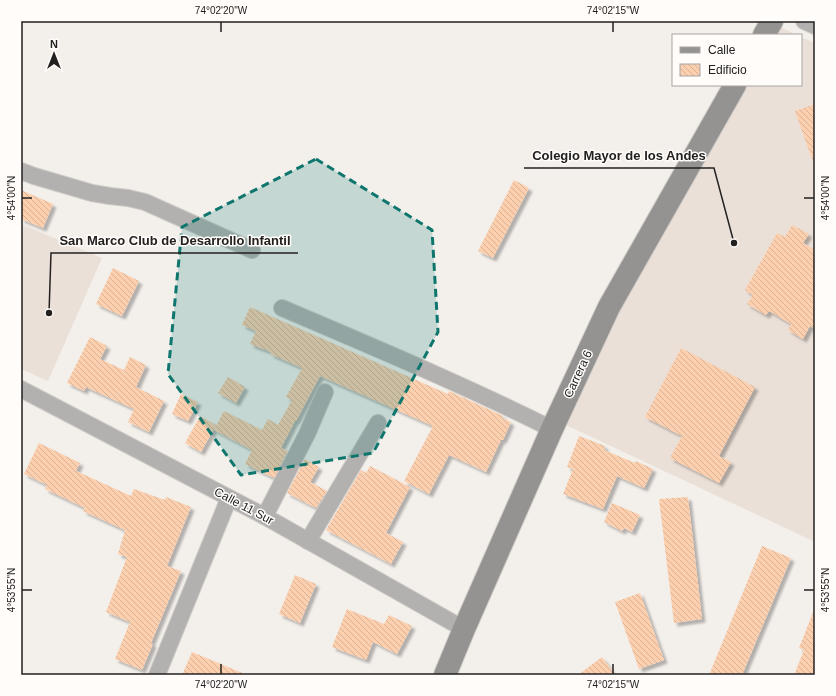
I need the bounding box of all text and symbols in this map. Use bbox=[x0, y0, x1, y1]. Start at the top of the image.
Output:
text: 74°02'20"W bbox=[195, 5, 248, 16]
text: 74°02'15"W bbox=[587, 5, 640, 16]
north arrow bbox=[34, 34, 74, 74]
legend bbox=[672, 34, 802, 86]
text: N bbox=[50, 38, 58, 50]
text: Calle bbox=[708, 43, 736, 57]
text: Edificio bbox=[708, 63, 747, 77]
callout: Colegio Mayor de los Andes bbox=[524, 143, 714, 168]
text: Colegio Mayor de los Andes bbox=[532, 148, 706, 163]
text: 4°54'00"N bbox=[6, 176, 17, 220]
text: 4°54'00"N bbox=[820, 176, 831, 220]
callout: San Marco Club de Desarrollo Infantil bbox=[51, 228, 298, 253]
text: San Marco Club de Desarrollo Infantil bbox=[59, 233, 291, 248]
street label: Carrera 6 bbox=[561, 348, 595, 400]
street label: Calle 11 Sur bbox=[212, 485, 276, 527]
text: 4°53'55"N bbox=[6, 568, 17, 612]
text: 4°53'55"N bbox=[820, 568, 831, 612]
text: 74°02'20"W bbox=[195, 679, 248, 690]
text: 74°02'15"W bbox=[587, 679, 640, 690]

